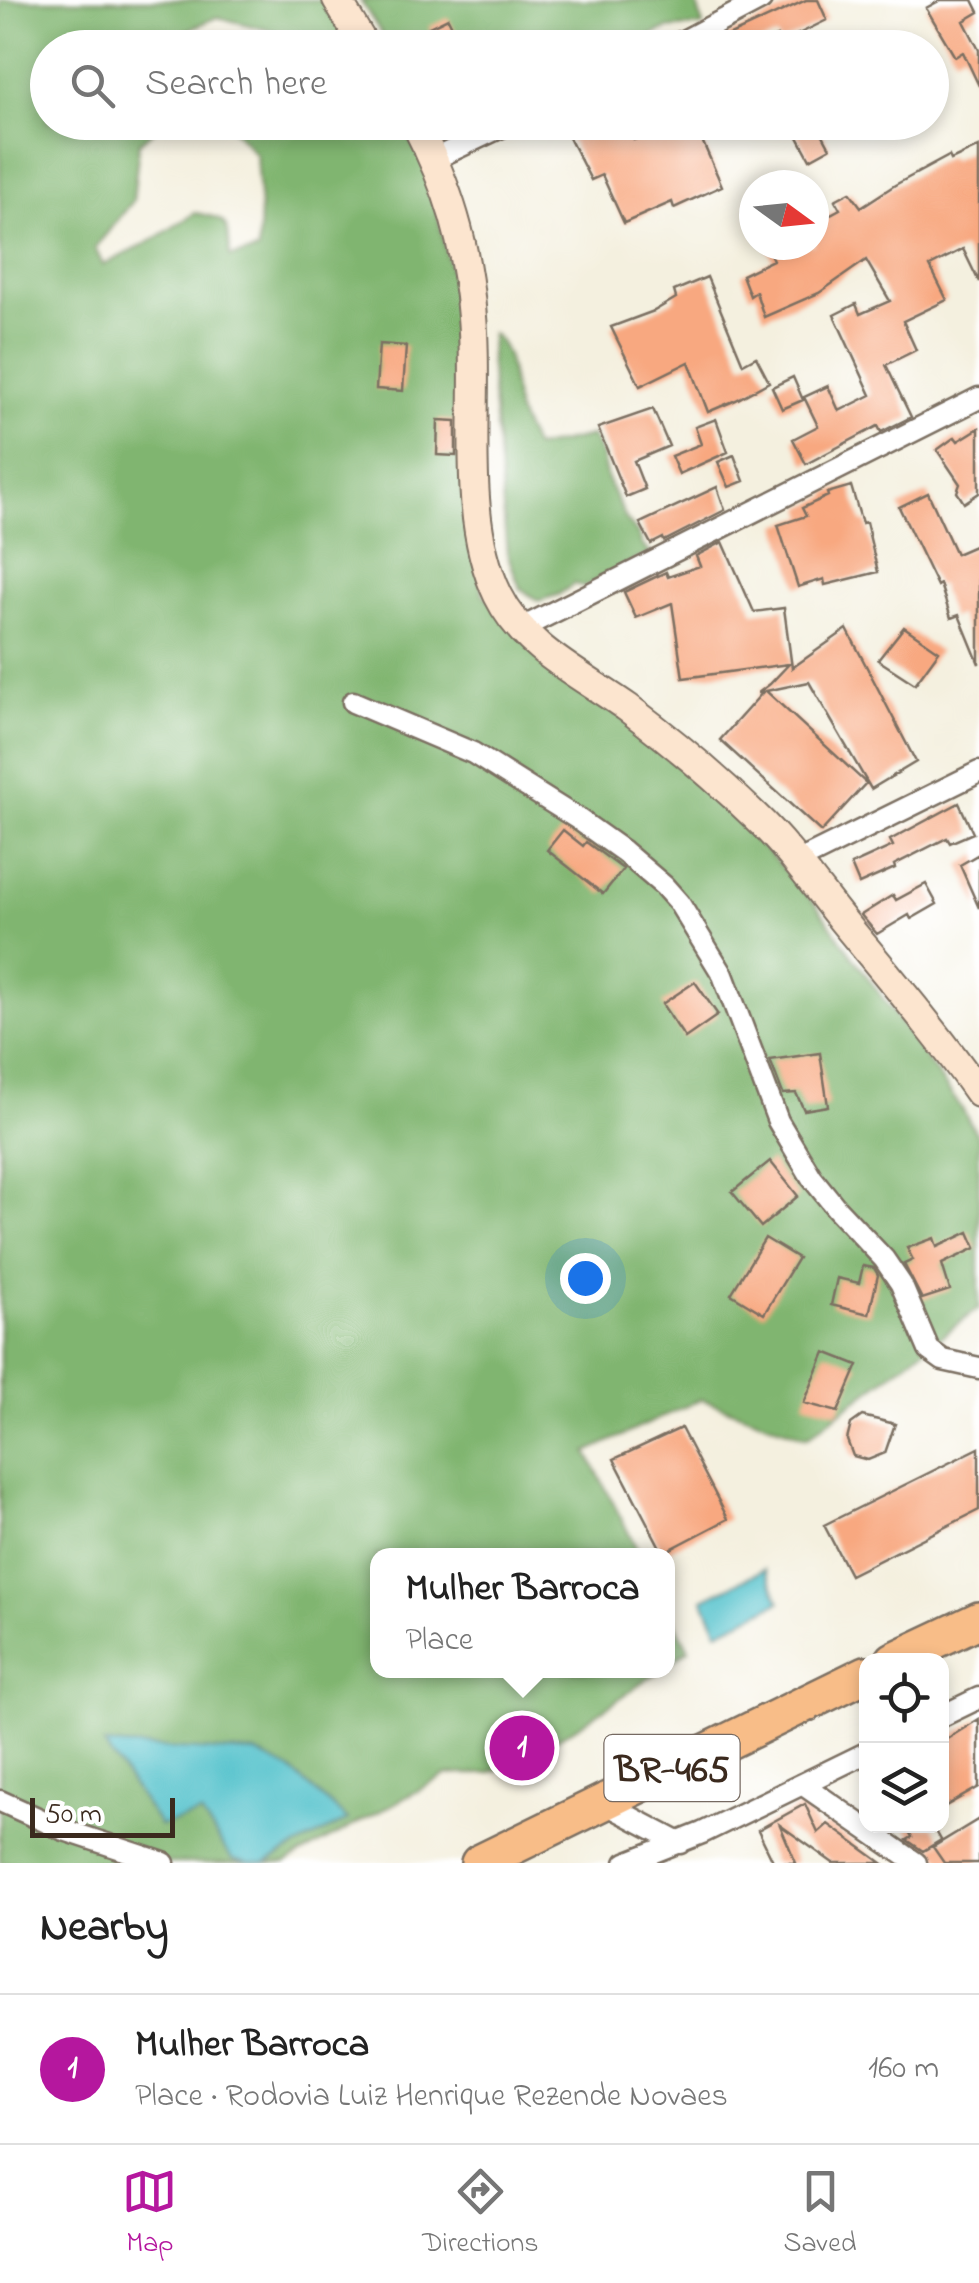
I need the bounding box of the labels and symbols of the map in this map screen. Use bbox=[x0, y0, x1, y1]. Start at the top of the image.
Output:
north arrow bbox=[739, 170, 829, 260]
your location bbox=[560, 1253, 611, 1304]
pin: 1 bbox=[490, 1710, 554, 1786]
road number: BR-465 bbox=[604, 1735, 740, 1801]
scale bar bbox=[30, 1793, 175, 1838]

